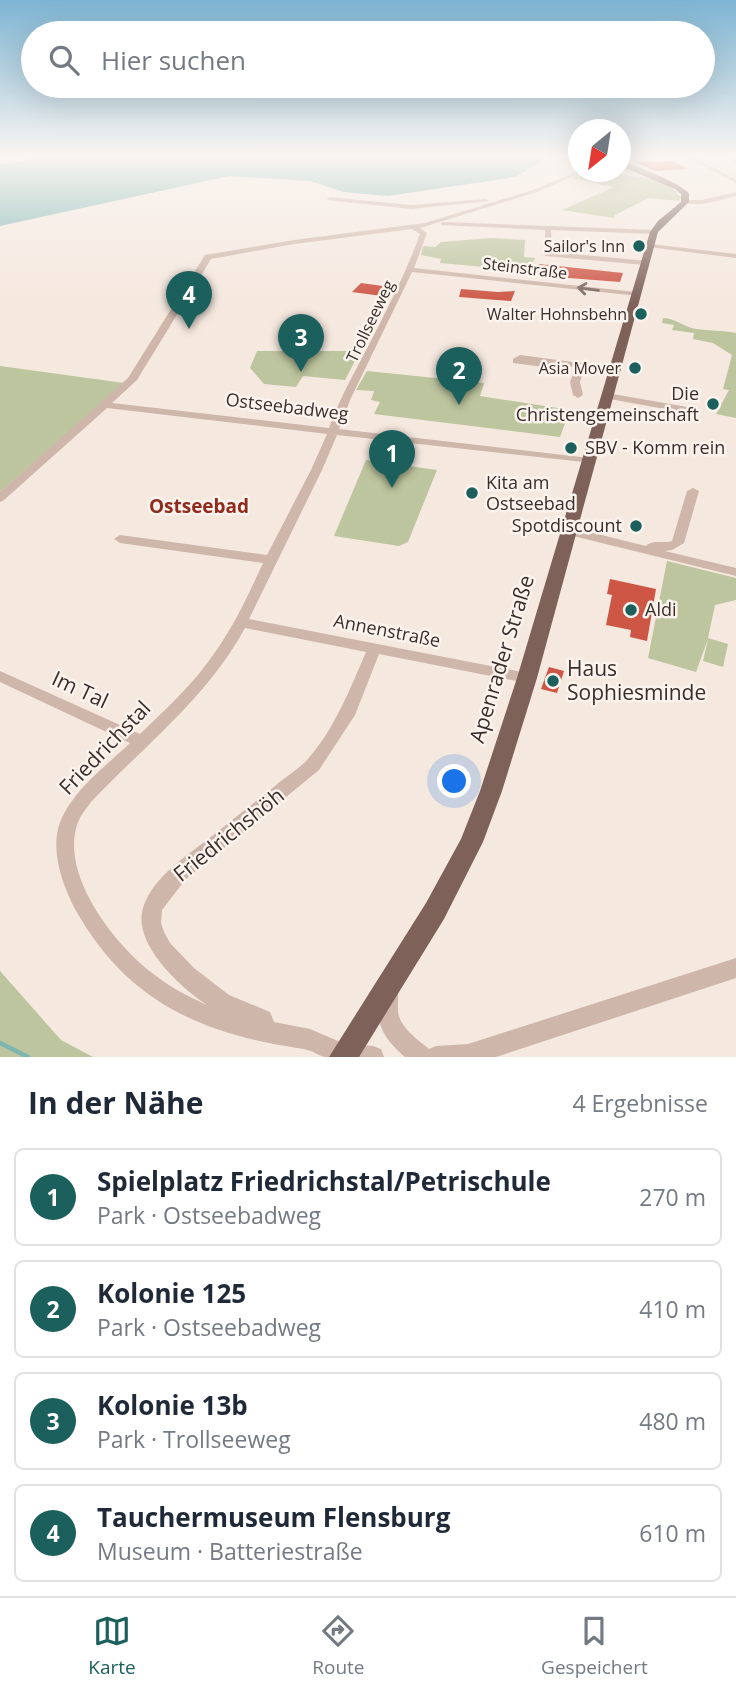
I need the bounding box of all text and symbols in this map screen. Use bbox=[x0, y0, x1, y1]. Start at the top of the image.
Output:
search box bbox=[21, 21, 715, 98]
icon: search bbox=[45, 41, 83, 79]
text: Hier suchen bbox=[101, 42, 246, 78]
north arrow bbox=[568, 119, 631, 182]
place label: Sailor's Inn bbox=[544, 235, 625, 257]
marker: Sailor's Inn bbox=[631, 238, 647, 254]
street label: Steinstraße bbox=[481, 252, 569, 284]
pin: 4 bbox=[166, 271, 212, 329]
street label: Trollseeweg bbox=[341, 276, 399, 366]
one-way arrow bbox=[577, 282, 600, 295]
place label: Walter Hohnsbehn bbox=[487, 303, 627, 325]
marker: Walter Hohnsbehn bbox=[633, 306, 649, 322]
pin: 3 bbox=[278, 314, 324, 372]
pin: 2 bbox=[436, 347, 482, 405]
place label: Asia Mover bbox=[539, 357, 621, 379]
marker: Asia Mover bbox=[627, 360, 643, 376]
place label: Die Christengemeinschaft bbox=[516, 381, 699, 426]
street label: Ostseebadweg bbox=[224, 387, 350, 425]
marker: Die Christengemeinschaft bbox=[705, 396, 721, 412]
pin: 1 bbox=[369, 430, 415, 488]
place label: SBV - Komm rein bbox=[585, 435, 725, 459]
marker: SBV - Komm rein bbox=[563, 440, 579, 456]
place label: Kita am Ostseebad bbox=[486, 470, 576, 515]
marker: Kita am Ostseebad bbox=[464, 485, 480, 501]
district label: Ostseebad bbox=[149, 493, 249, 519]
place label: Spotdiscount bbox=[512, 513, 622, 537]
marker: Spotdiscount bbox=[628, 518, 644, 534]
street label: Apenrader Straße bbox=[462, 571, 540, 746]
place label: Aldi bbox=[645, 597, 676, 621]
marker: Aldi bbox=[623, 602, 639, 618]
street label: Annenstraße bbox=[332, 608, 443, 652]
place label: Haus Sophiesminde bbox=[567, 654, 706, 706]
street label: Im Tal bbox=[48, 664, 113, 714]
marker: Haus Sophiesminde bbox=[545, 673, 561, 689]
street label: Friedrichstal bbox=[52, 694, 156, 800]
your location bbox=[437, 764, 471, 798]
street label: Friedrichshöh bbox=[167, 781, 289, 887]
text: In der Nähe bbox=[28, 1082, 204, 1123]
text: 4 Ergebnisse bbox=[572, 1087, 708, 1119]
text: Spielplatz Friedrichstal/Petrischule bbox=[97, 1163, 551, 1199]
text: 1 bbox=[46, 1181, 60, 1213]
text: 270 m bbox=[639, 1181, 706, 1213]
text: Park · Ostseebadweg bbox=[97, 1199, 321, 1231]
text: Kolonie 125 bbox=[97, 1275, 246, 1311]
text: 2 bbox=[46, 1293, 60, 1325]
text: 410 m bbox=[639, 1293, 706, 1325]
text: Park · Ostseebadweg bbox=[97, 1311, 321, 1343]
text: Kolonie 13b bbox=[97, 1387, 248, 1423]
text: 3 bbox=[46, 1405, 60, 1437]
text: 480 m bbox=[639, 1405, 706, 1437]
text: Park · Trollseeweg bbox=[97, 1423, 291, 1455]
text: Tauchermuseum Flensburg bbox=[97, 1499, 450, 1535]
text: 4 bbox=[46, 1517, 60, 1549]
text: 610 m bbox=[639, 1517, 706, 1549]
text: Museum · Batteriestraße bbox=[97, 1535, 363, 1567]
tab: Karte bbox=[88, 1612, 136, 1680]
tab: Route bbox=[312, 1612, 365, 1680]
tab: Gespeichert bbox=[541, 1612, 648, 1680]

